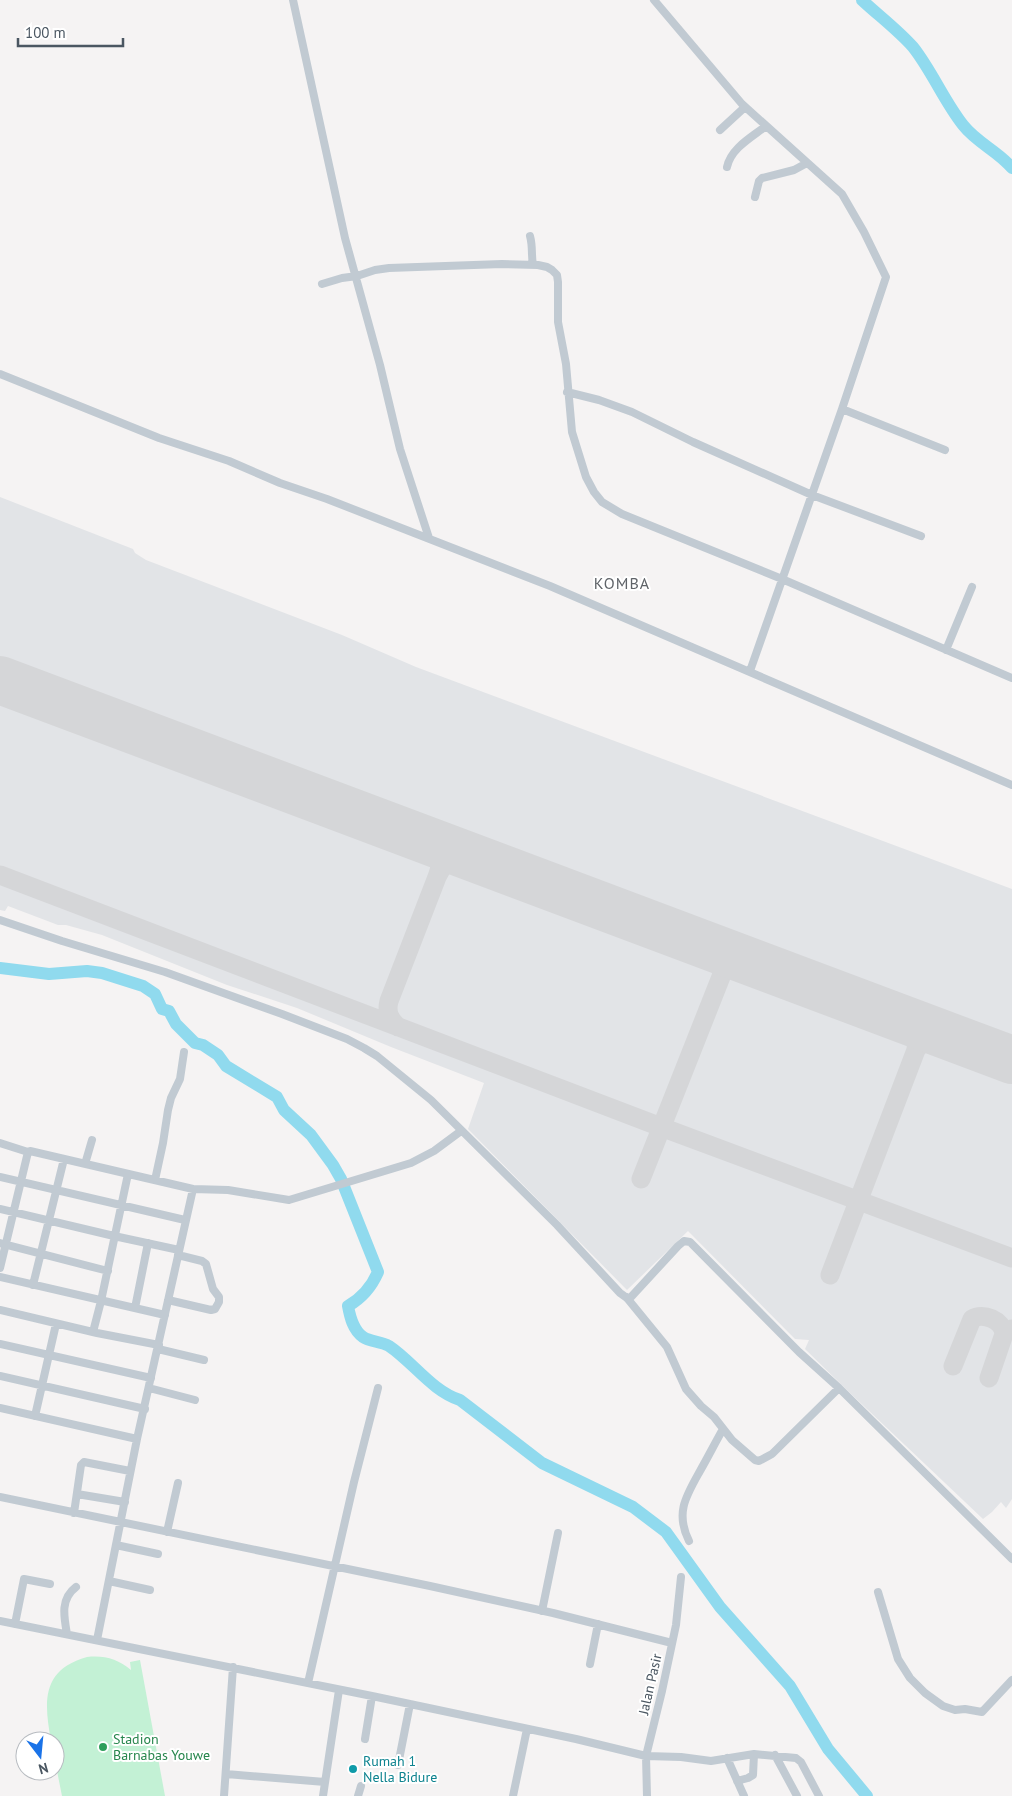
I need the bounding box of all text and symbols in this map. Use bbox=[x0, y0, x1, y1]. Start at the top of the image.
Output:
scale bar bbox=[18, 15, 122, 47]
text: 100 m bbox=[25, 23, 66, 42]
district label: KOMBA bbox=[594, 573, 650, 593]
street label: Jalan Pasir bbox=[634, 1651, 666, 1717]
place label: Stadion Barnabas Youwe bbox=[113, 1730, 210, 1764]
north arrow bbox=[15, 1731, 65, 1781]
marker: Stadion Barnabas Youwe bbox=[97, 1741, 109, 1753]
place label: Rumah 1 Nella Bidure bbox=[363, 1752, 437, 1786]
text: N bbox=[37, 1759, 50, 1778]
marker: Rumah 1 Nella Bidure bbox=[347, 1763, 359, 1775]

